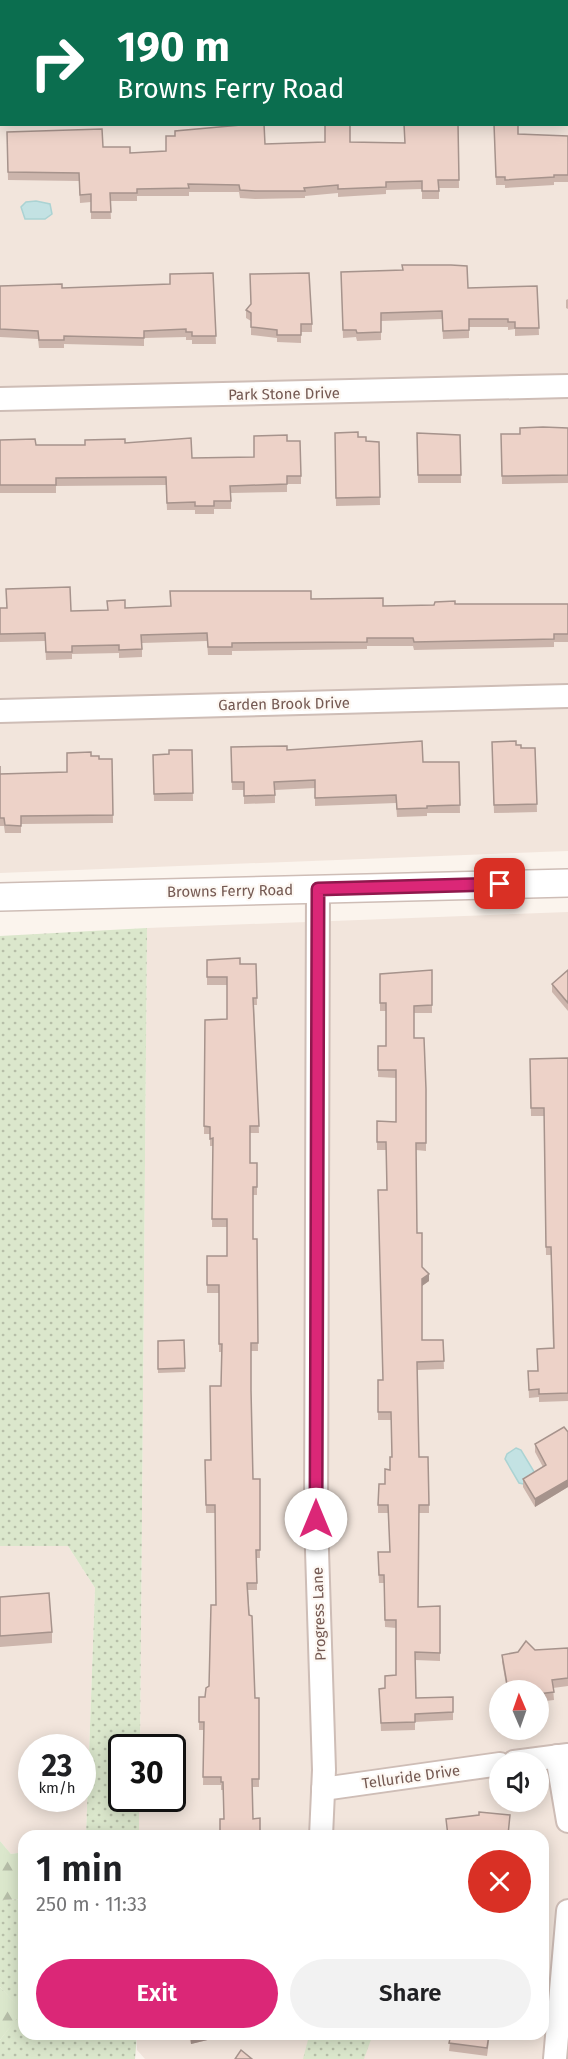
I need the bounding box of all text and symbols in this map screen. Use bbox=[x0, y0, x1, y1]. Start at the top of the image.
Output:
text: 190 m bbox=[117, 22, 230, 72]
icon: right bbox=[18, 24, 96, 102]
text: Browns Ferry Road bbox=[117, 73, 344, 105]
street label: Park Stone Drive bbox=[228, 384, 340, 404]
street label: Garden Brook Drive bbox=[218, 694, 350, 714]
pin bbox=[474, 858, 525, 909]
icon: arrive bbox=[483, 867, 516, 900]
street label: Browns Ferry Road bbox=[167, 881, 293, 901]
position arrow bbox=[284, 1487, 348, 1551]
street label: Progress Lane bbox=[308, 1567, 330, 1661]
north arrow bbox=[489, 1680, 549, 1740]
map controls bbox=[489, 1680, 549, 1812]
speed limit sign: 30 bbox=[108, 1734, 186, 1812]
text: 23 bbox=[42, 1748, 72, 1784]
button: sound bbox=[489, 1752, 549, 1812]
street label: Telluride Drive bbox=[361, 1761, 461, 1793]
text: km/h bbox=[38, 1779, 76, 1797]
text: 1 min bbox=[36, 1847, 123, 1891]
button: close bbox=[468, 1850, 531, 1913]
text: 250 m · 11:33 bbox=[36, 1892, 147, 1916]
button: Exit bbox=[36, 1959, 278, 2028]
button: Share bbox=[290, 1959, 531, 2028]

